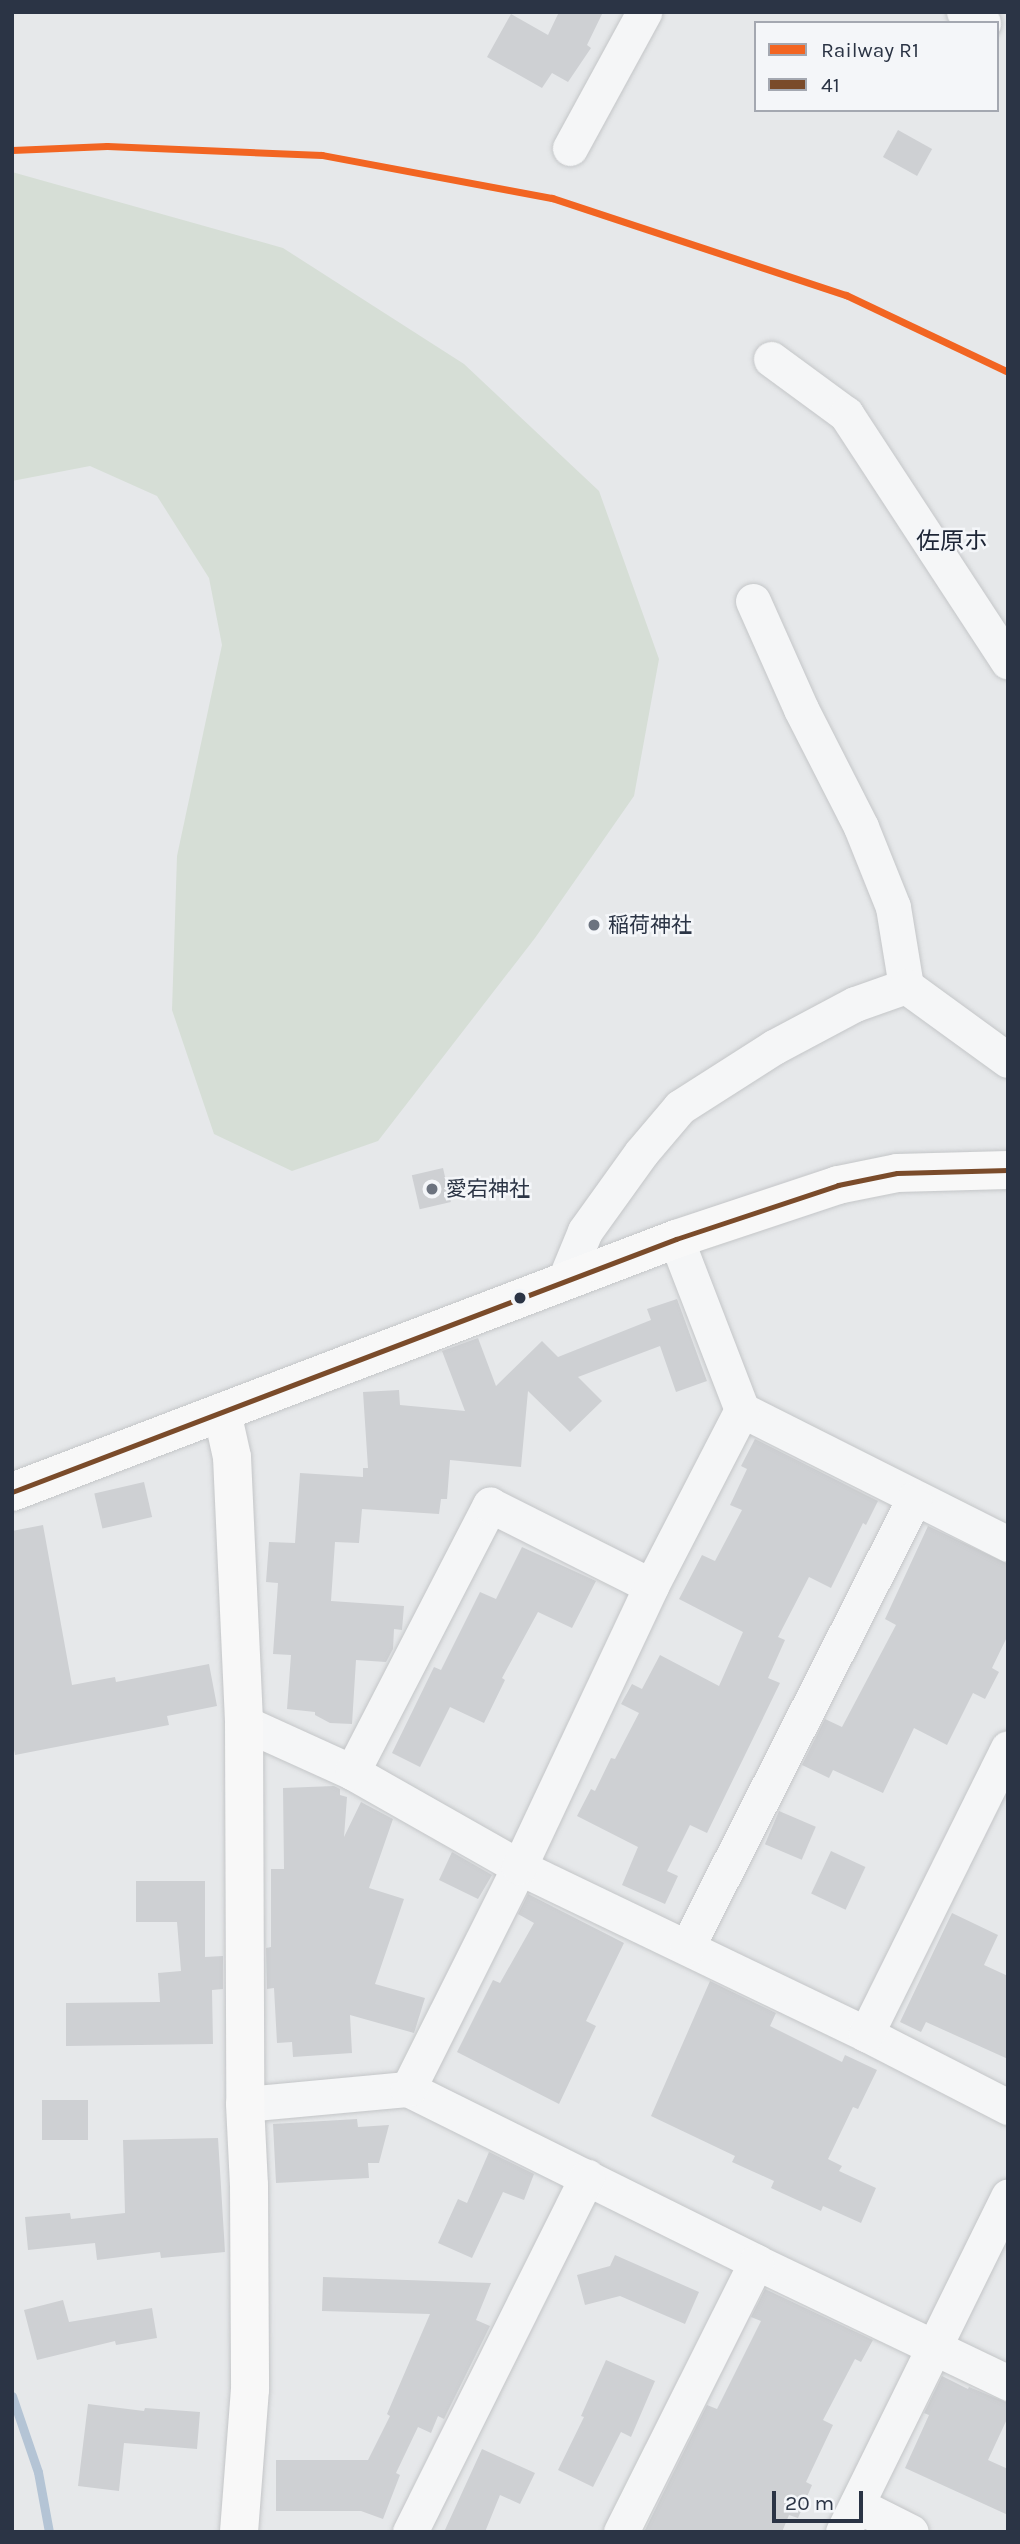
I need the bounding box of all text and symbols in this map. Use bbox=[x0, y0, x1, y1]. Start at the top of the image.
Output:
legend bbox=[754, 21, 999, 112]
text: Railway R1 bbox=[821, 38, 919, 62]
text: 41 bbox=[821, 73, 840, 97]
district label: 佐原ホ bbox=[916, 528, 988, 556]
place label: 稲荷神社 bbox=[608, 912, 692, 938]
marker: 稲荷神社 bbox=[586, 917, 602, 933]
place label: 愛宕神社 bbox=[446, 1176, 530, 1202]
marker: 愛宕神社 bbox=[424, 1181, 440, 1197]
unlabelled marker bbox=[513, 1291, 527, 1305]
scale bar bbox=[775, 2478, 866, 2522]
text: 20 m bbox=[785, 2491, 834, 2515]

